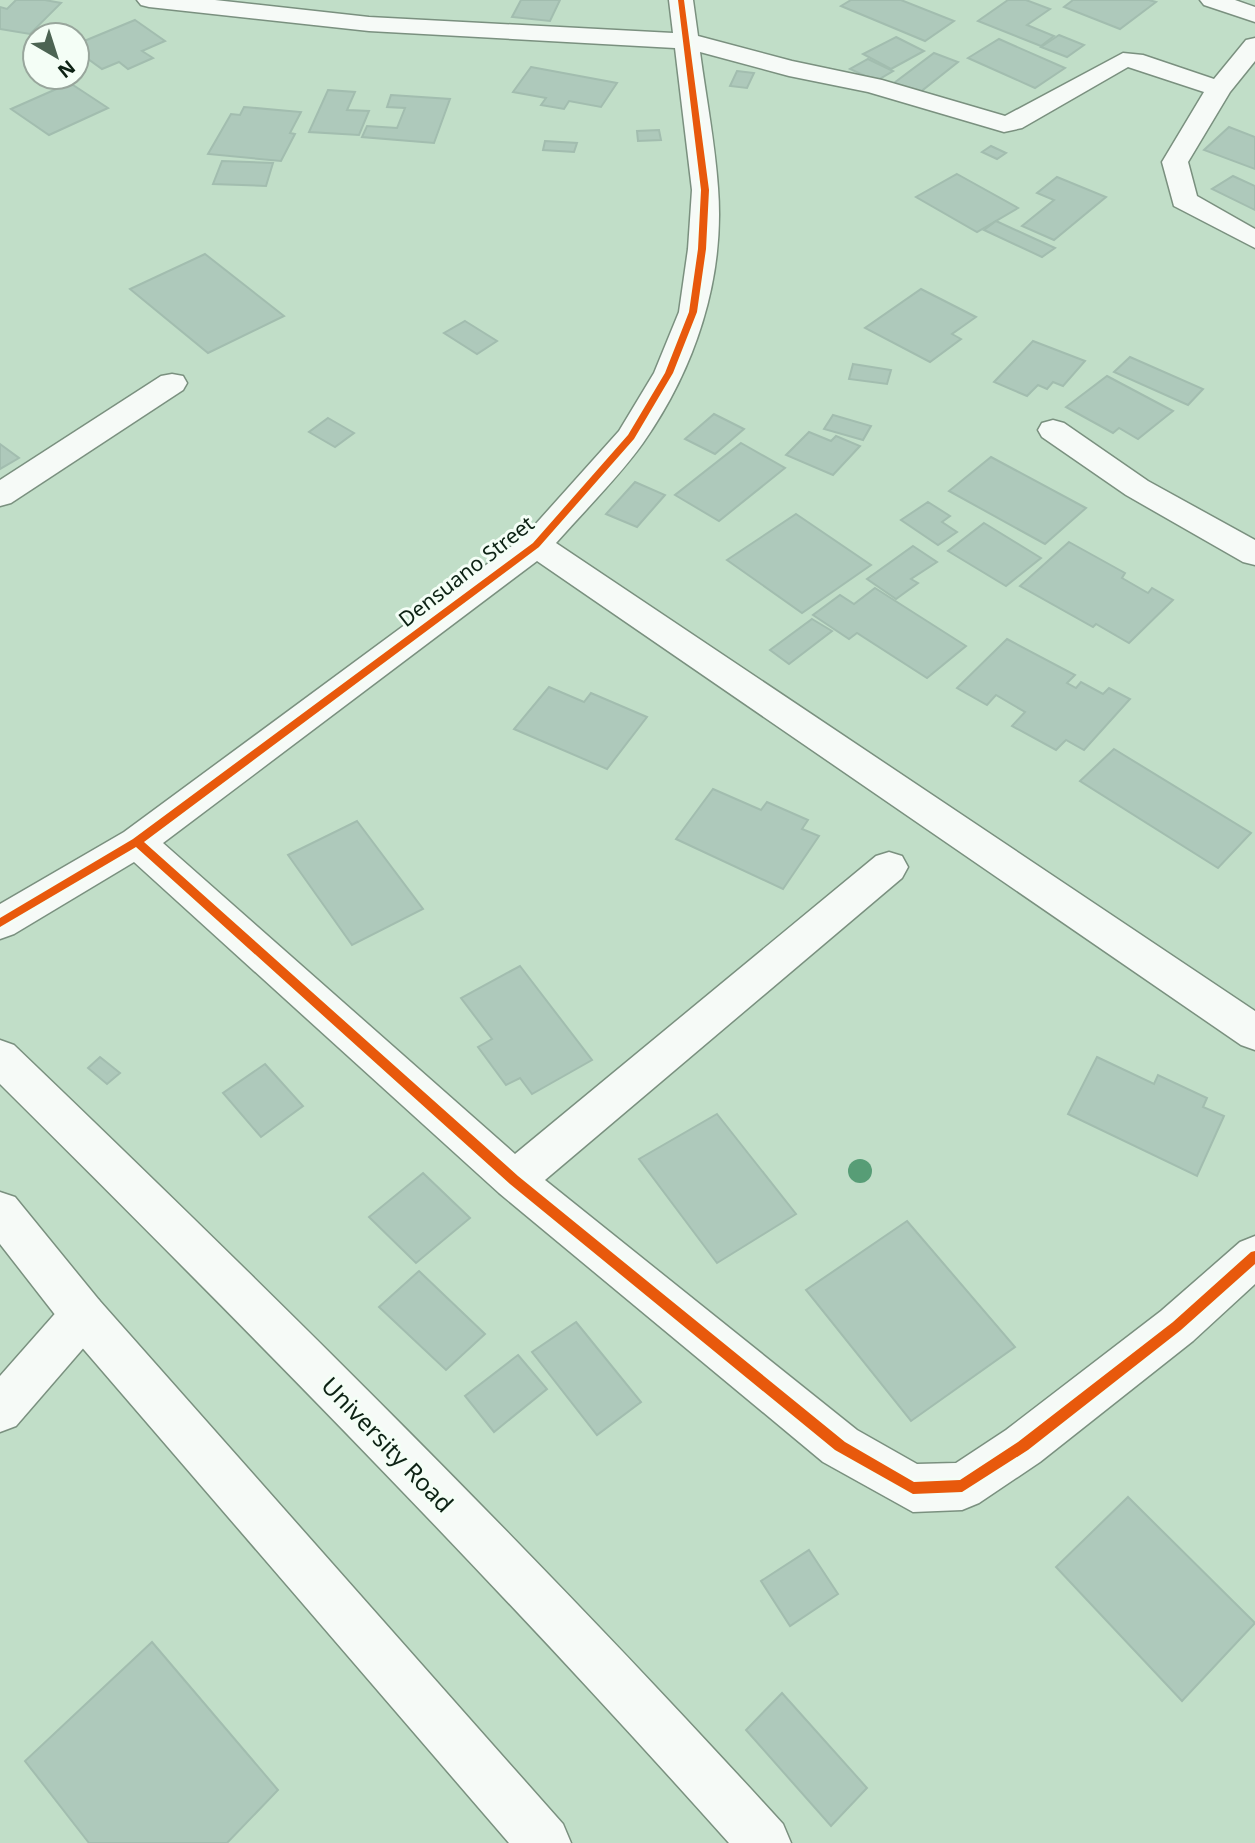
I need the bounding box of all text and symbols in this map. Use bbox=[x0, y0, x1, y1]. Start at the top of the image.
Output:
north arrow bbox=[21, 21, 91, 91]
text: N bbox=[53, 54, 81, 84]
street label: Densuano Street bbox=[392, 509, 540, 633]
street label: University Road bbox=[315, 1369, 461, 1519]

